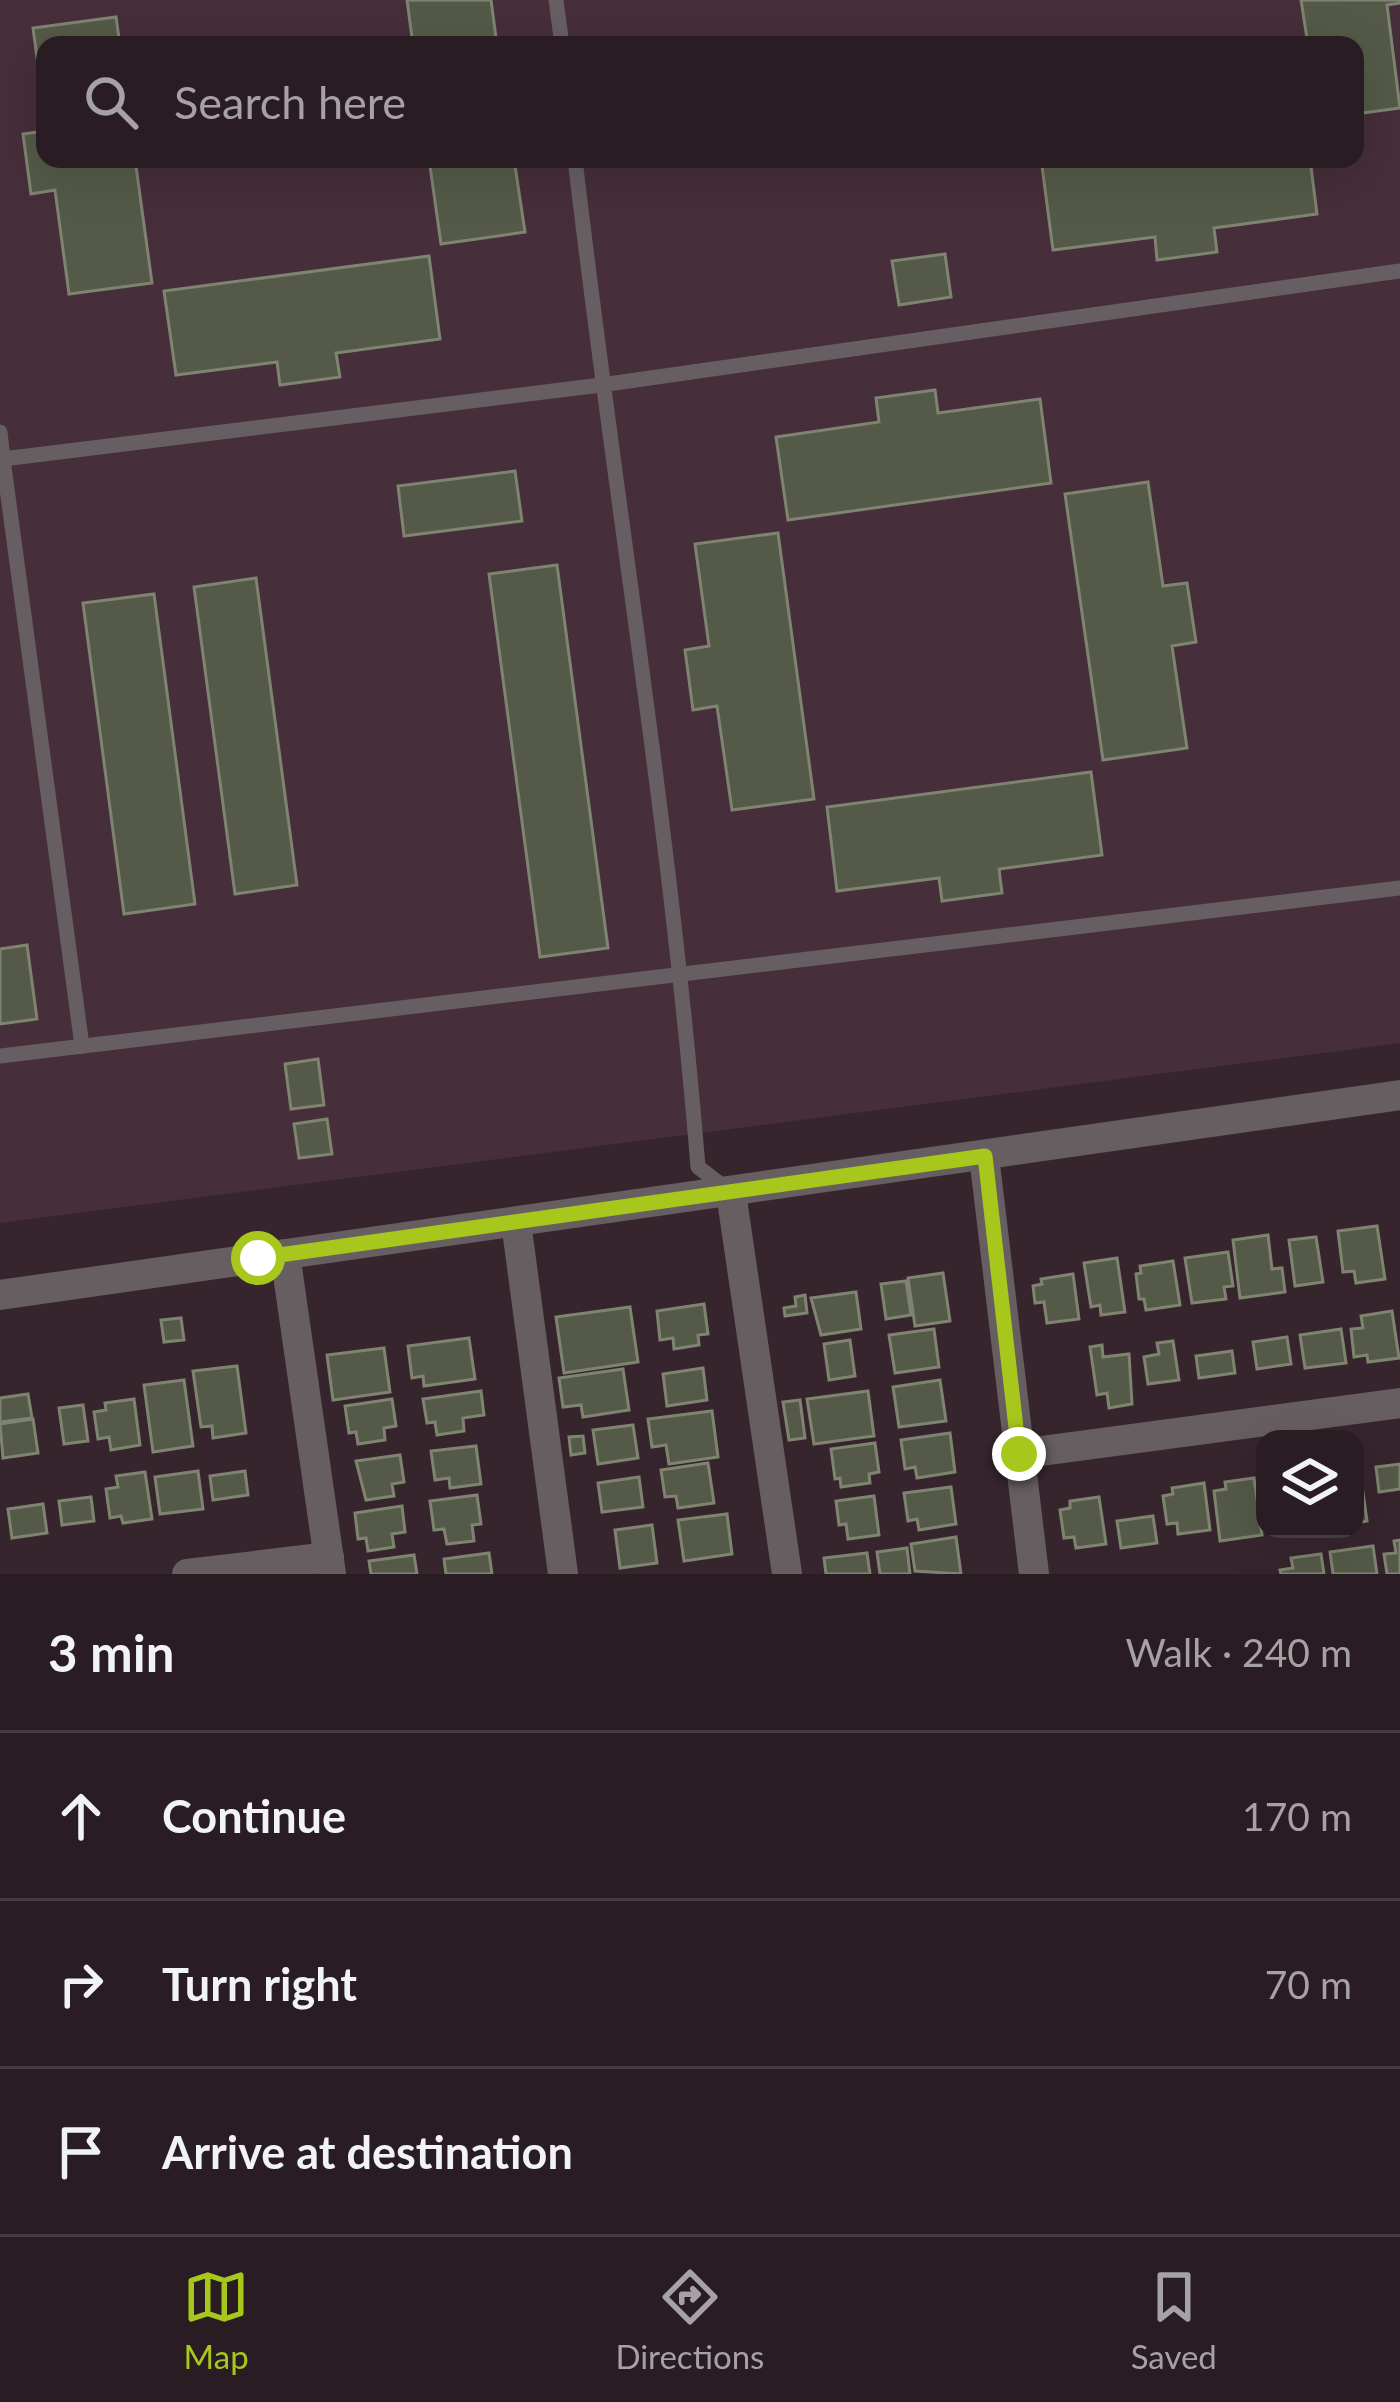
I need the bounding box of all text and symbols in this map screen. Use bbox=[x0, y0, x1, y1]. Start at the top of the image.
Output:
search box bbox=[36, 36, 1364, 168]
icon: search bbox=[78, 69, 144, 135]
text: Search here bbox=[174, 75, 406, 129]
route start bbox=[231, 1231, 285, 1285]
route end bbox=[992, 1427, 1046, 1481]
map controls bbox=[1256, 1430, 1364, 1538]
button: layers bbox=[1256, 1430, 1364, 1538]
text: 3 min bbox=[48, 1622, 174, 1683]
text: Walk · 240 m bbox=[1125, 1629, 1352, 1675]
icon: ahead bbox=[48, 1783, 114, 1849]
text: Continue bbox=[162, 1789, 346, 1843]
text: 170 m bbox=[1242, 1793, 1352, 1839]
icon: right bbox=[48, 1951, 114, 2017]
text: Turn right bbox=[162, 1957, 357, 2011]
text: 70 m bbox=[1265, 1961, 1352, 2007]
icon: arrive bbox=[48, 2119, 114, 2185]
text: Arrive at destination bbox=[162, 2125, 573, 2179]
tab: Map bbox=[183, 2264, 249, 2376]
tab: Directions bbox=[615, 2264, 764, 2376]
tab: Saved bbox=[1131, 2264, 1217, 2376]

